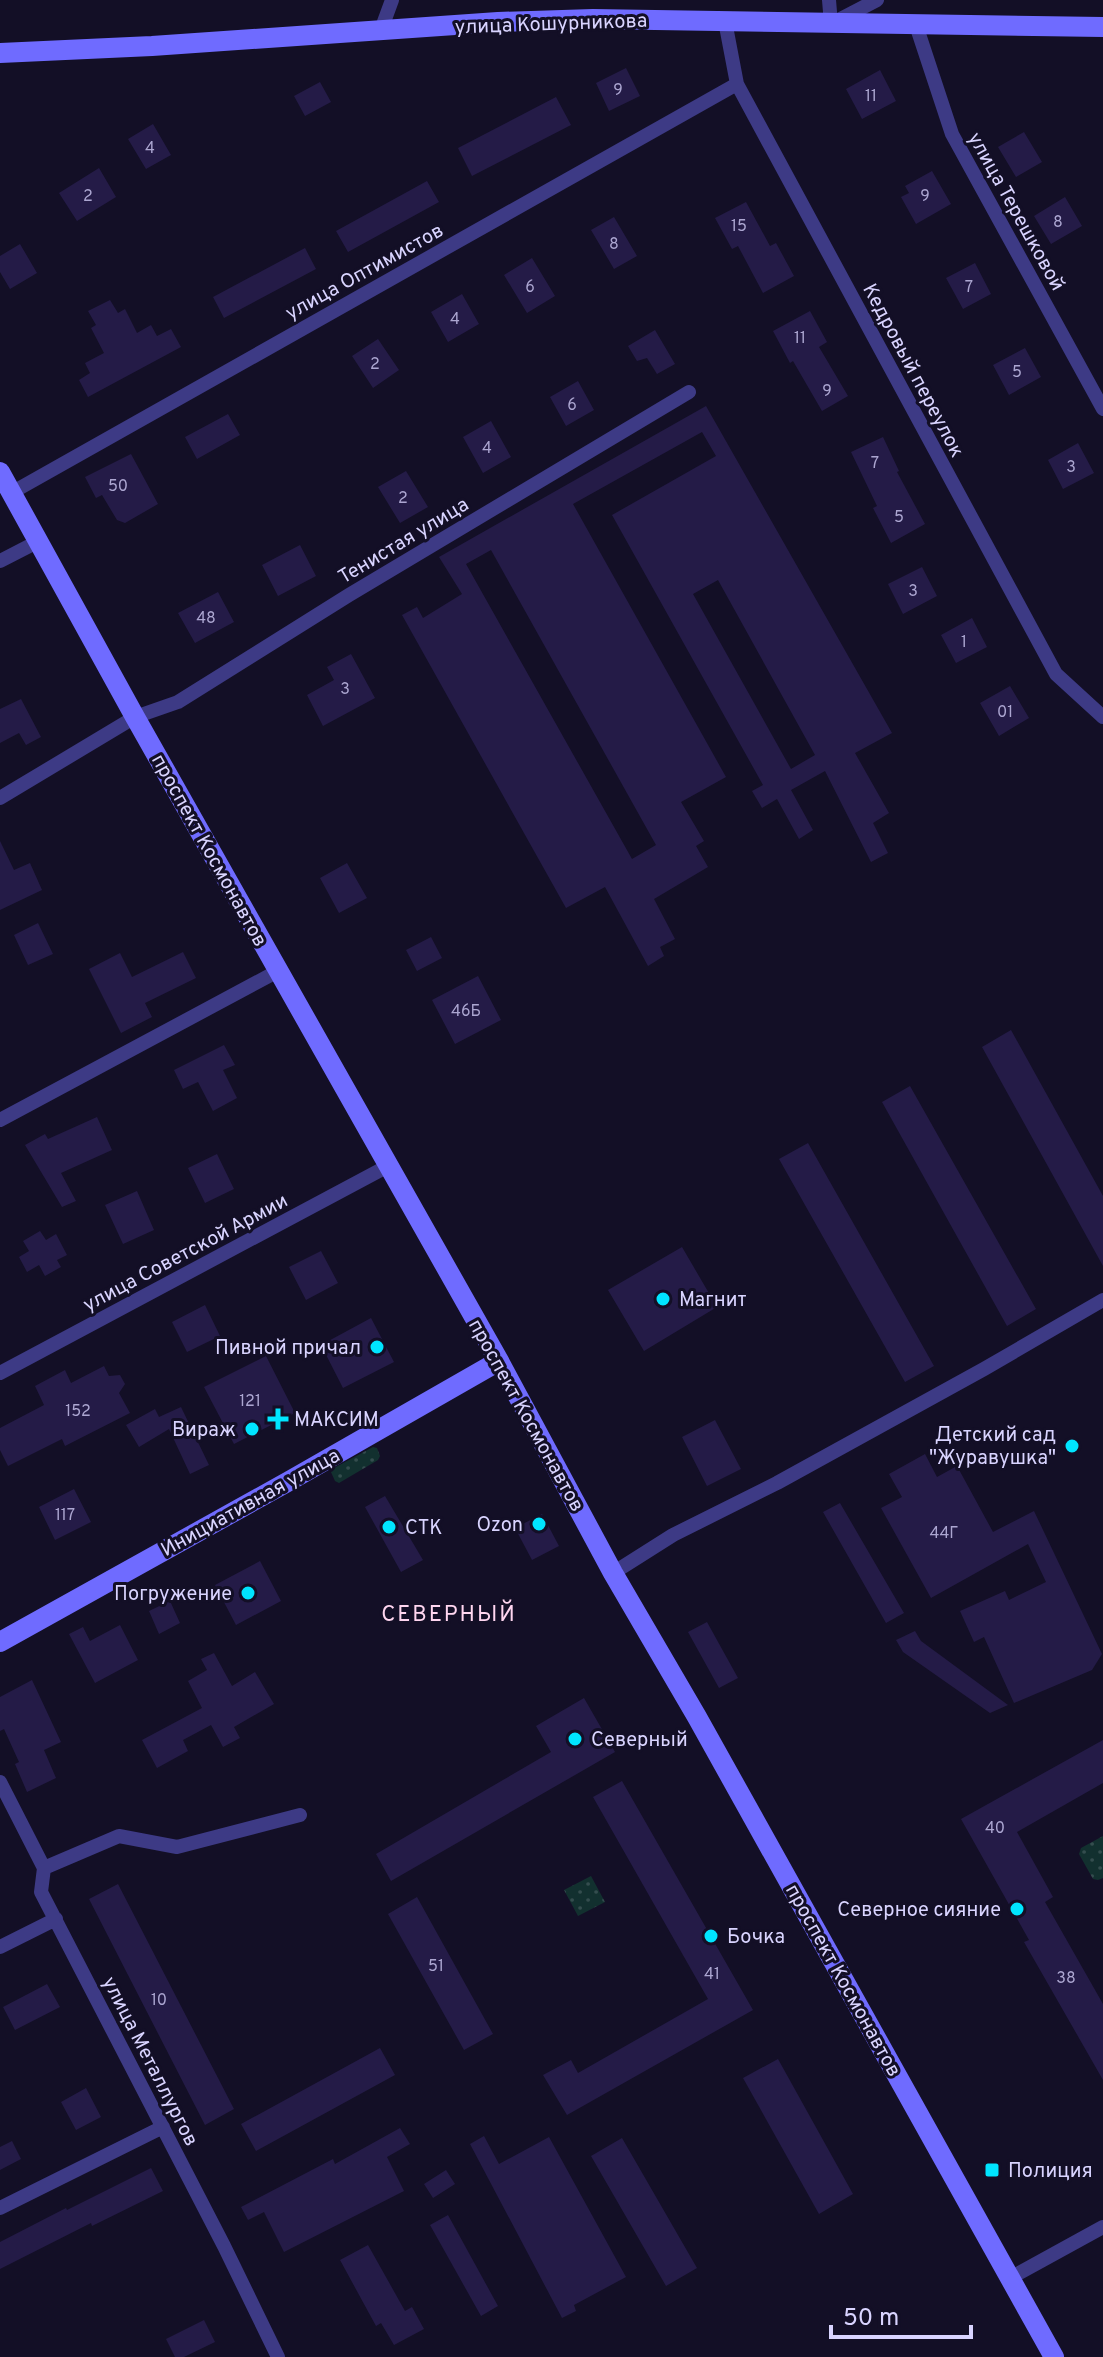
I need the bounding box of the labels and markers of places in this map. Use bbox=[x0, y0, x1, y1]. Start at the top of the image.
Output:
place label: Магнит bbox=[679, 1288, 747, 1314]
marker: Магнит bbox=[654, 1290, 672, 1308]
place label: Пивной причал bbox=[215, 1336, 361, 1362]
marker: Пивной причал bbox=[368, 1338, 386, 1356]
place label: МАКСИМ bbox=[294, 1408, 379, 1434]
marker: МАКСИМ bbox=[269, 1410, 287, 1428]
place label: Вираж bbox=[172, 1418, 236, 1444]
marker: Вираж bbox=[243, 1420, 261, 1438]
place label: Детский сад "Журавушка" bbox=[929, 1423, 1056, 1472]
marker: Детский сад "Журавушка" bbox=[1063, 1437, 1081, 1455]
place label: Ozon bbox=[477, 1513, 523, 1539]
marker: Ozon bbox=[530, 1515, 548, 1533]
place label: СТК bbox=[405, 1516, 443, 1542]
marker: СТК bbox=[380, 1518, 398, 1536]
place label: Погружение bbox=[114, 1582, 232, 1608]
marker: Погружение bbox=[239, 1584, 257, 1602]
place label: Северный bbox=[591, 1728, 688, 1754]
marker: Северный bbox=[566, 1730, 584, 1748]
place label: Северное сияние bbox=[837, 1898, 1001, 1924]
marker: Северное сияние bbox=[1008, 1900, 1026, 1918]
place label: Бочка bbox=[727, 1925, 785, 1951]
marker: Бочка bbox=[702, 1927, 720, 1945]
place label: Полиция bbox=[1008, 2159, 1093, 2185]
marker: Полиция bbox=[983, 2161, 1001, 2179]

